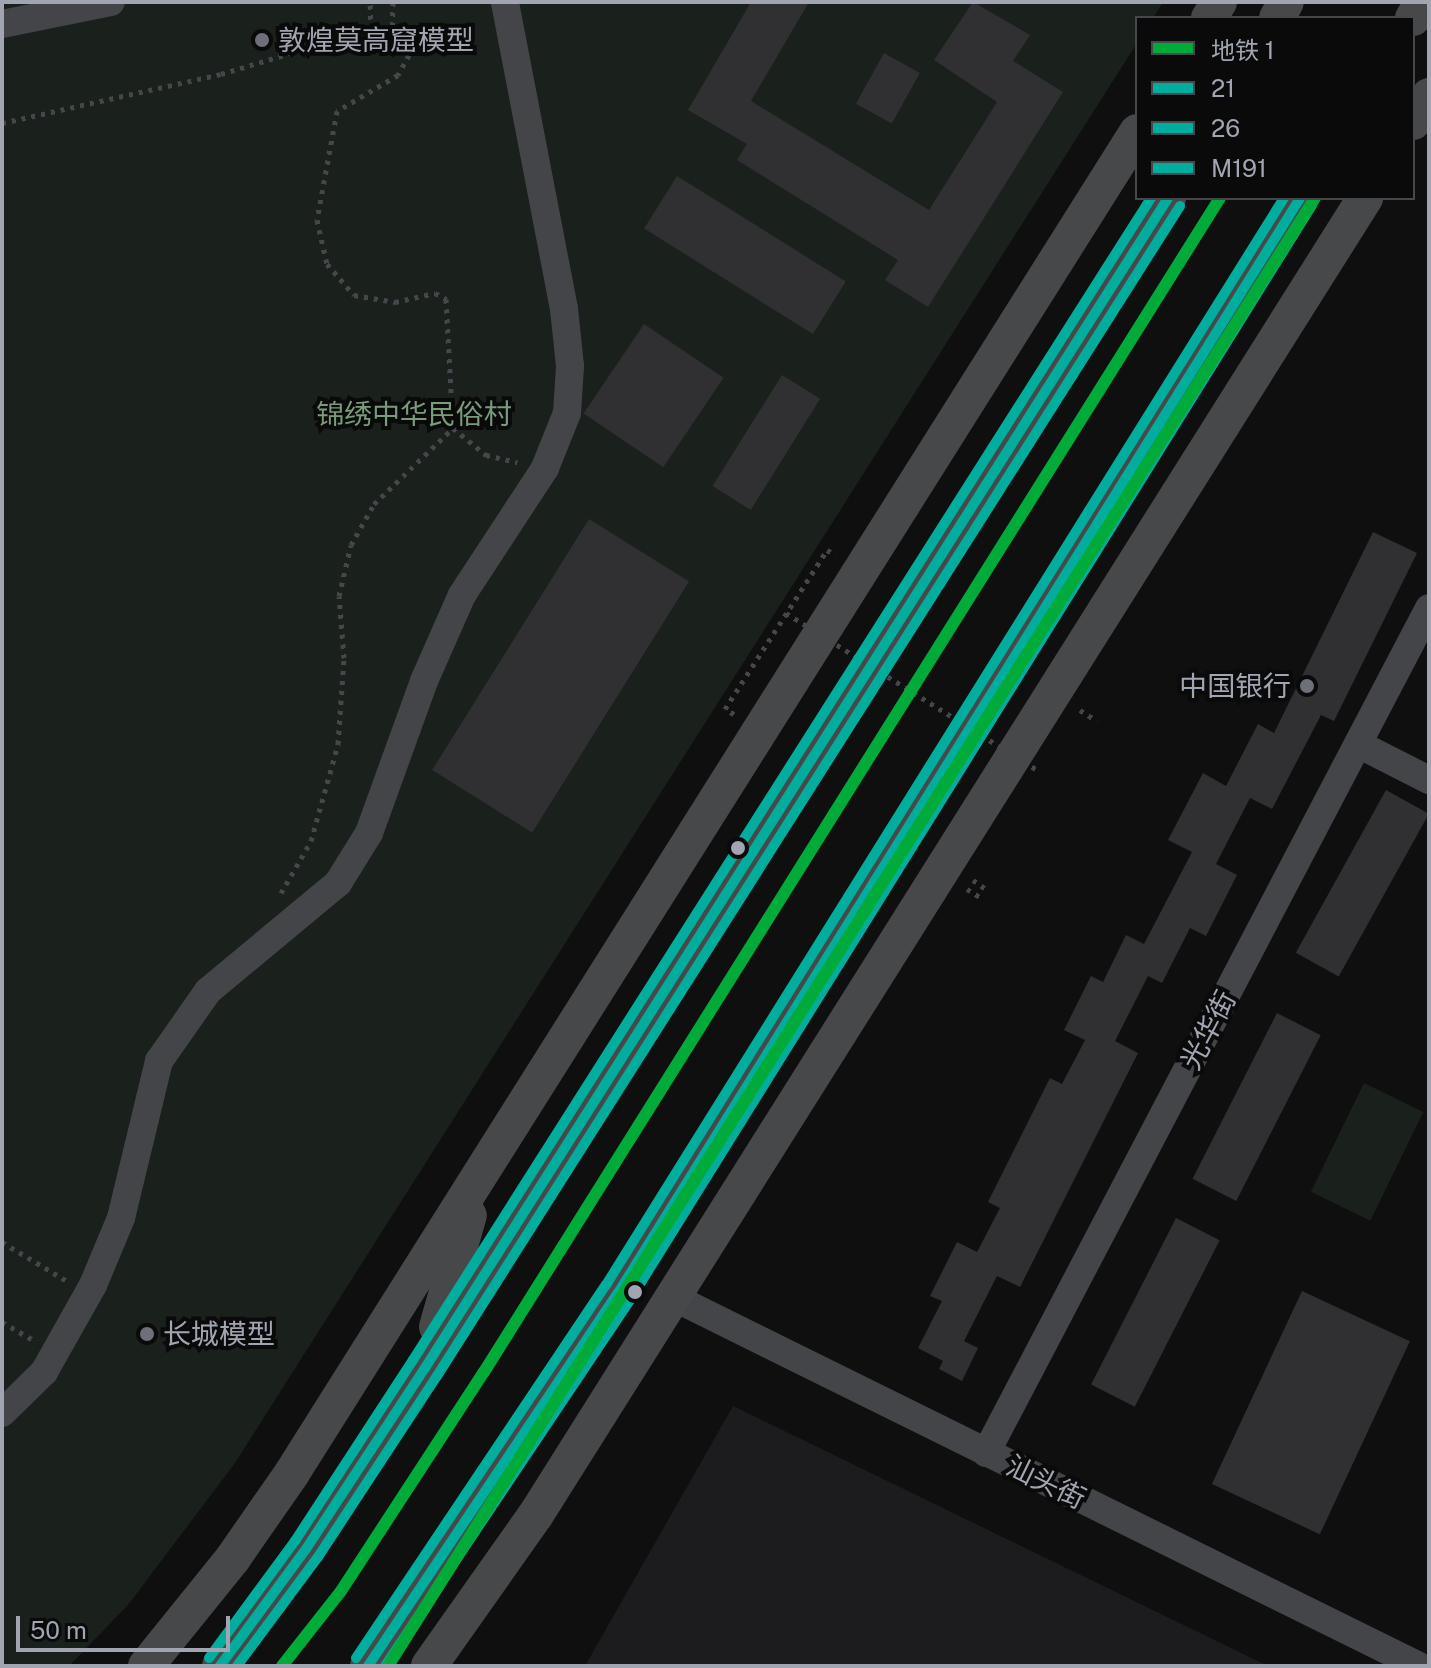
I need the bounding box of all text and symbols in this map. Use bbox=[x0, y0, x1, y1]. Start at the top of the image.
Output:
legend bbox=[1135, 16, 1415, 200]
place label: 敦煌莫高窟模型 bbox=[278, 23, 474, 57]
marker: 敦煌莫高窟模型 bbox=[253, 31, 271, 49]
text: 地铁 1 bbox=[1211, 36, 1275, 64]
text: 21 bbox=[1211, 74, 1235, 102]
text: 26 bbox=[1211, 114, 1240, 142]
text: M191 bbox=[1211, 154, 1267, 182]
park label: 锦绣中华民俗村 bbox=[316, 397, 512, 431]
place label: 中国银行 bbox=[1179, 669, 1291, 703]
marker: 中国银行 bbox=[1298, 677, 1316, 695]
unlabelled marker bbox=[730, 840, 746, 856]
street label: 光华街 bbox=[1173, 985, 1243, 1075]
unlabelled marker bbox=[627, 1284, 643, 1300]
place label: 长城模型 bbox=[163, 1317, 275, 1351]
marker: 长城模型 bbox=[138, 1325, 156, 1343]
street label: 汕头街 bbox=[1001, 1448, 1091, 1516]
scale bar bbox=[20, 1600, 234, 1650]
text: 50 m bbox=[30, 1616, 87, 1644]

